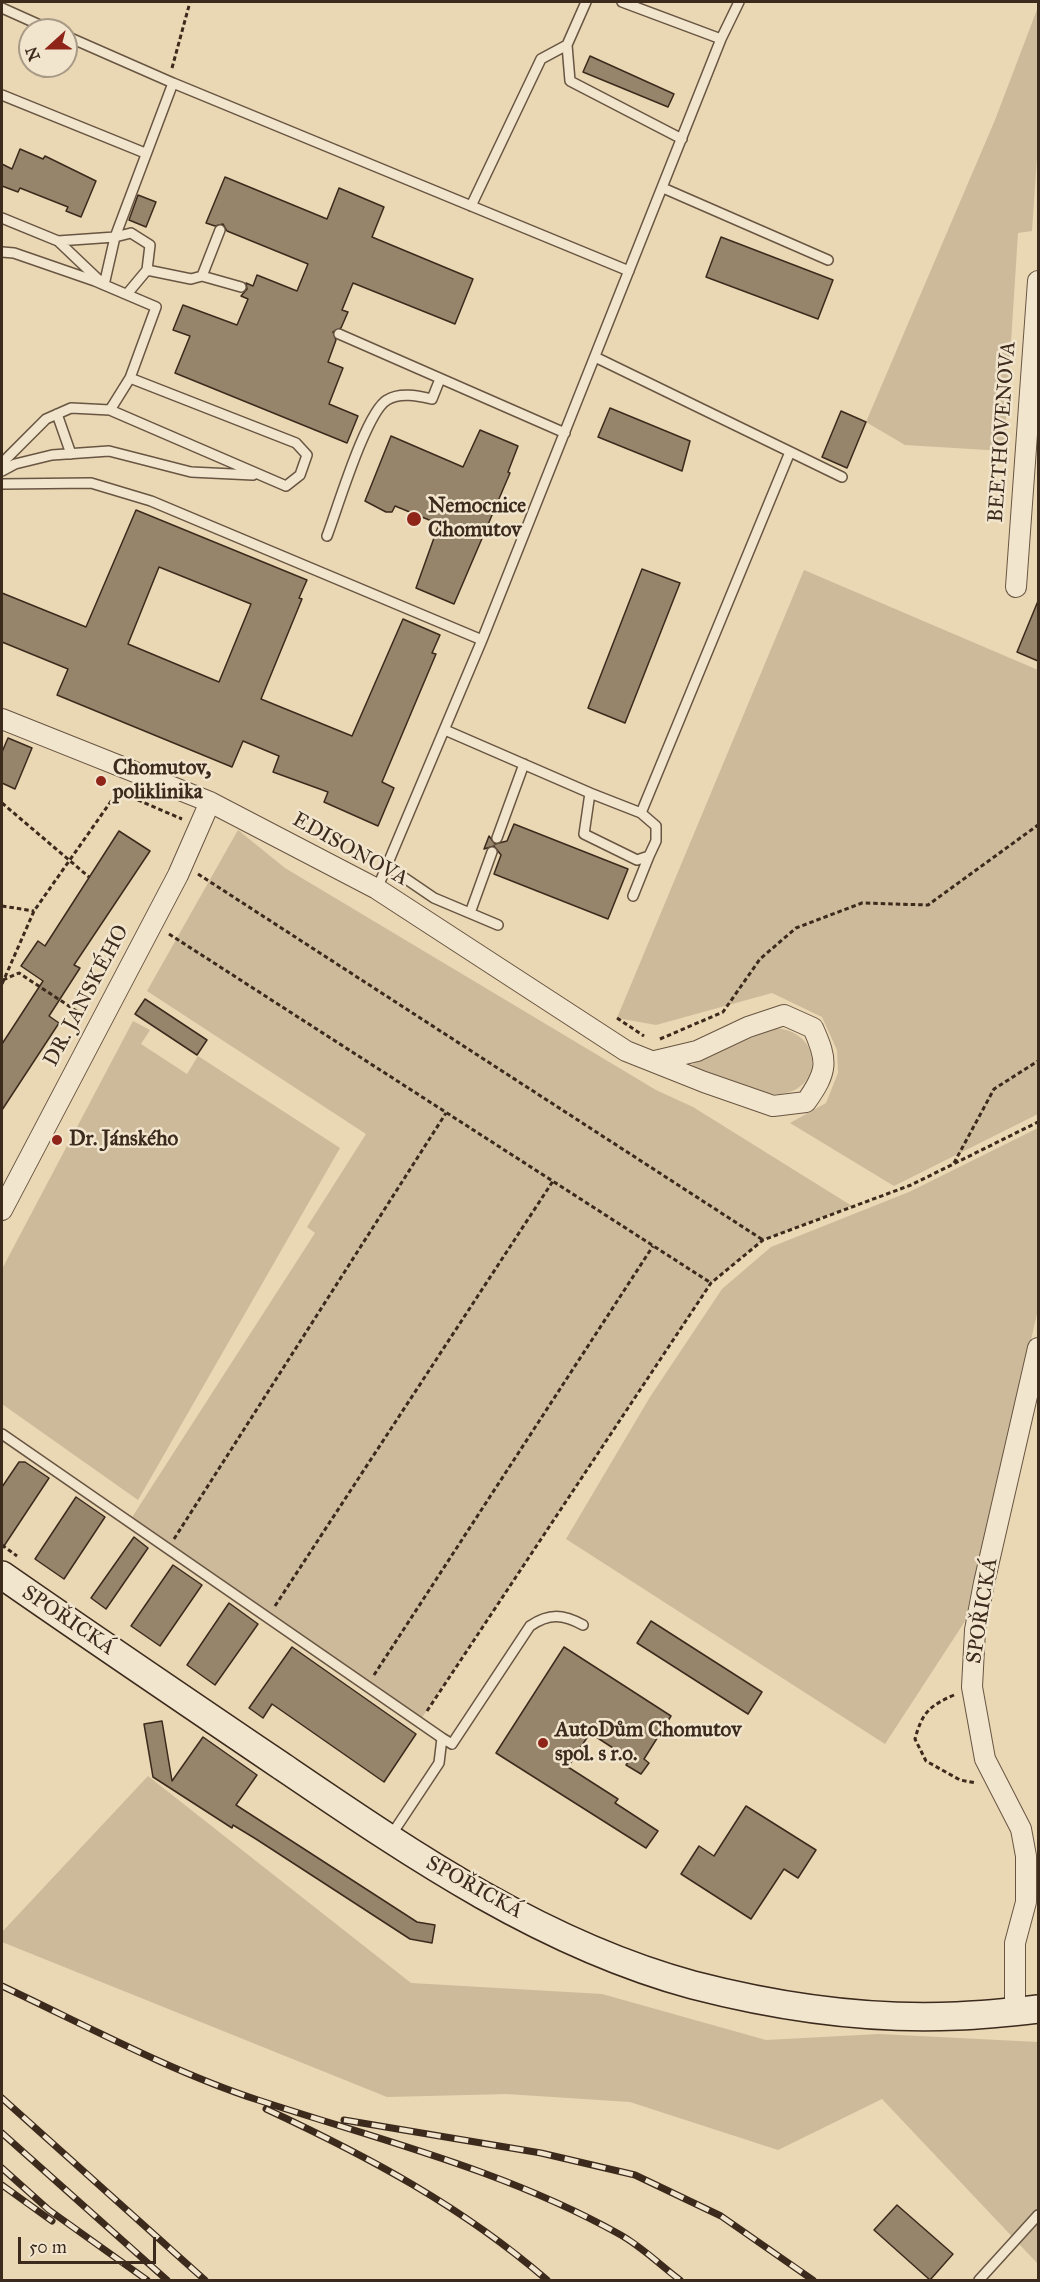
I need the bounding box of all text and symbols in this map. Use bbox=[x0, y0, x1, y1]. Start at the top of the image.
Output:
north arrow bbox=[18, 18, 78, 78]
text: N bbox=[21, 44, 44, 64]
street label: BEETHOVENOVA bbox=[984, 341, 1022, 523]
place label: Nemocnice Chomutov bbox=[428, 494, 526, 544]
marker: Nemocnice Chomutov bbox=[405, 510, 423, 528]
place label: Chomutov, poliklinika bbox=[113, 756, 211, 806]
marker: Chomutov, poliklinika bbox=[94, 774, 108, 788]
street label: EDISONOVA bbox=[288, 808, 412, 892]
street label: DR. JANSKÉHO bbox=[39, 921, 135, 1071]
place label: Dr. Jánského bbox=[69, 1127, 178, 1153]
marker: Dr. Jánského bbox=[50, 1133, 64, 1147]
street label: SPOŘICKÁ bbox=[962, 1556, 1004, 1666]
street label: SPOŘICKÁ bbox=[17, 1581, 119, 1661]
place label: AutoDům Chomutov spol. s r.o. bbox=[555, 1718, 741, 1768]
marker: AutoDům Chomutov spol. s r.o. bbox=[536, 1736, 550, 1750]
street label: SPOŘICKÁ bbox=[421, 1851, 527, 1925]
scale bar bbox=[21, 2225, 159, 2263]
text: 50 m bbox=[29, 2236, 67, 2258]

